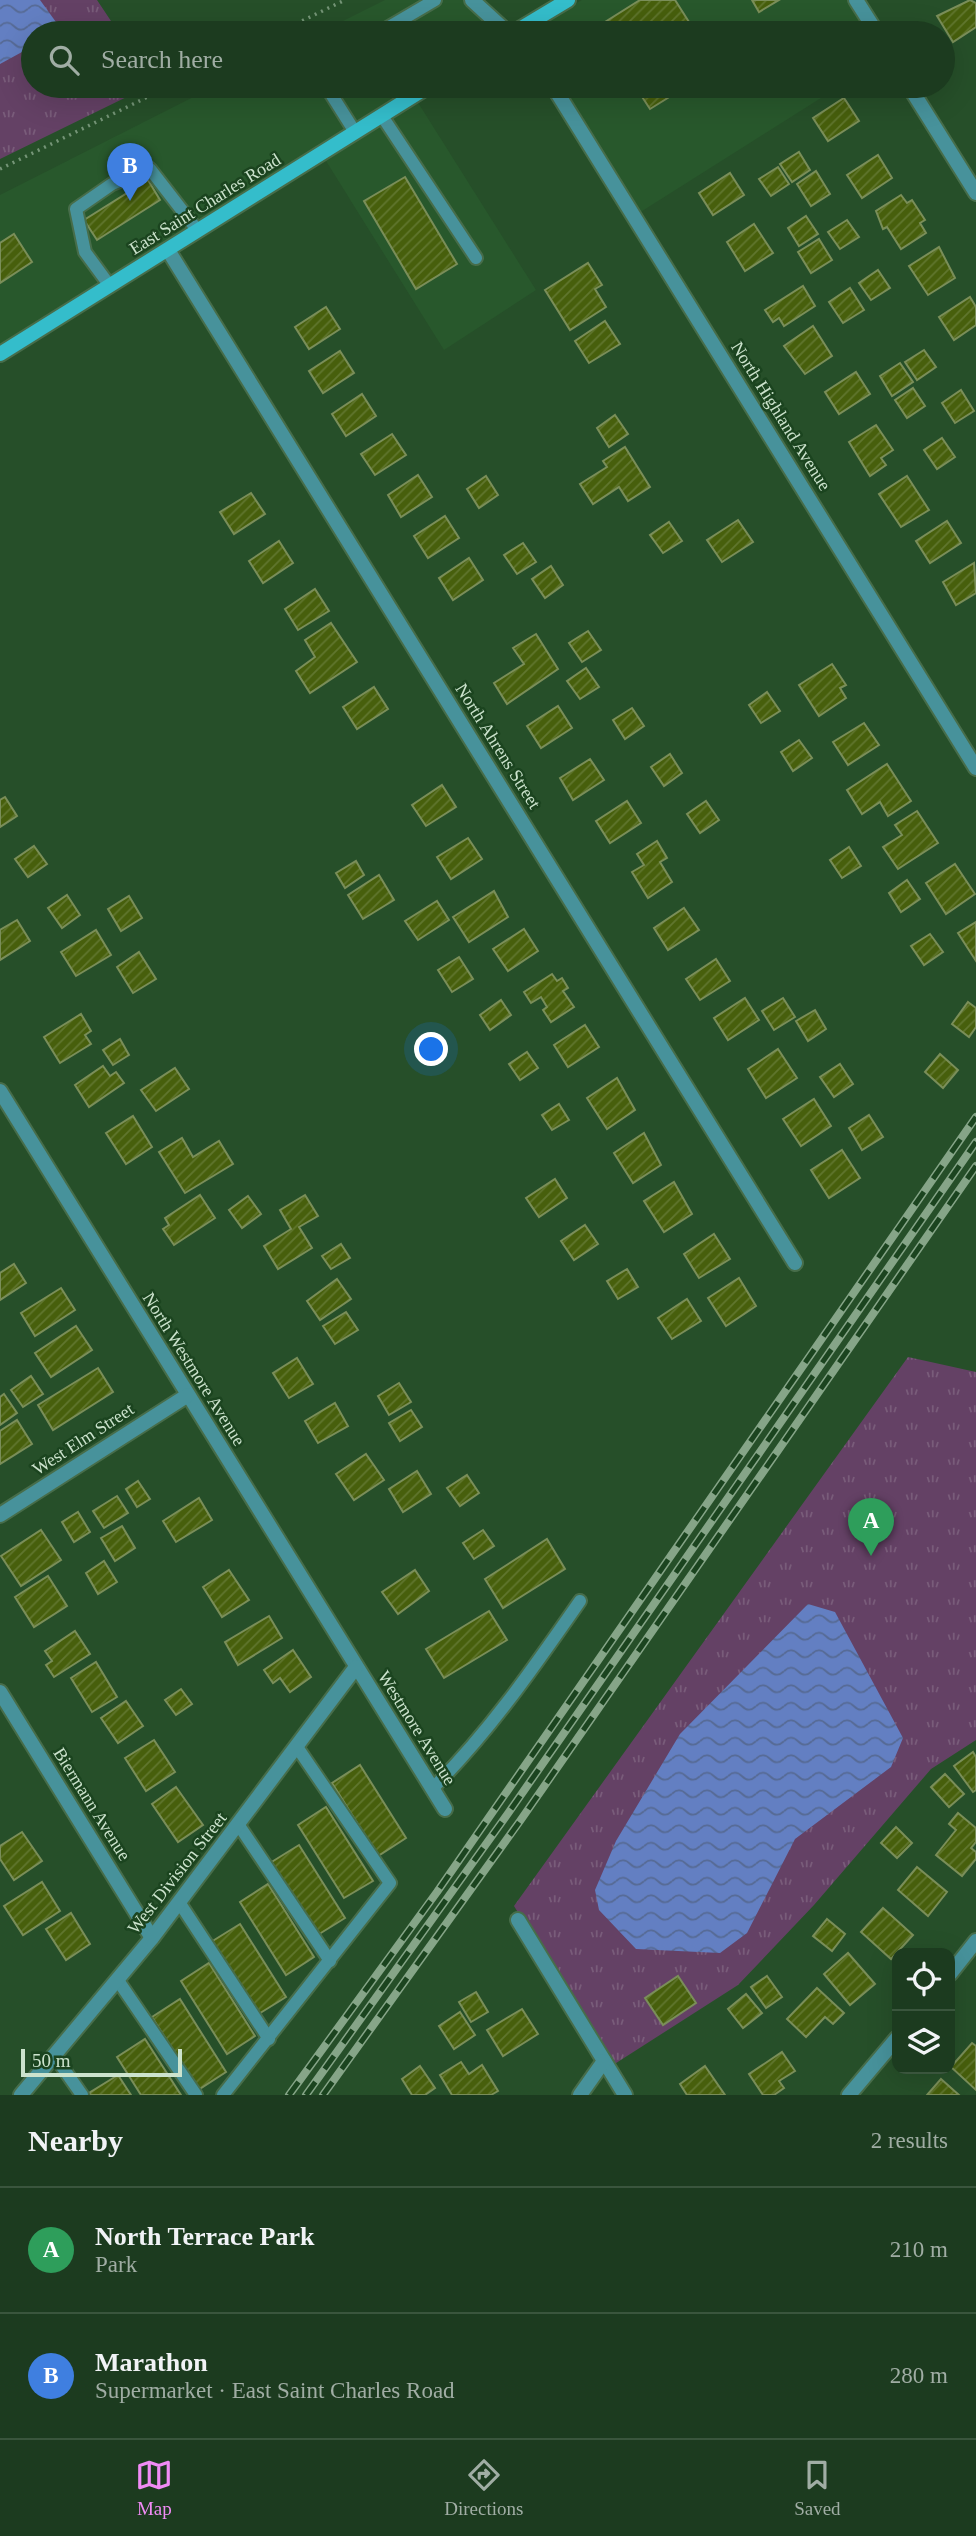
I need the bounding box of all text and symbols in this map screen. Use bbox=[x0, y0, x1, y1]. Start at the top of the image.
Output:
search box bbox=[21, 21, 955, 98]
icon: search bbox=[45, 41, 83, 79]
text: Search here bbox=[101, 45, 223, 74]
pin: B bbox=[107, 143, 153, 201]
street label: East Saint Charles Road bbox=[126, 149, 284, 259]
street label: North Highland Avenue bbox=[727, 338, 835, 494]
street label: North Ahrens Street bbox=[451, 680, 545, 812]
your location bbox=[414, 1032, 448, 1066]
street label: North Westmore Avenue bbox=[139, 1289, 249, 1449]
street label: West Elm Street bbox=[29, 1399, 137, 1479]
pin: A bbox=[848, 1498, 894, 1556]
street label: Westmore Avenue bbox=[374, 1667, 460, 1789]
street label: Biermann Avenue bbox=[49, 1744, 135, 1864]
street label: West Division Street bbox=[123, 1808, 231, 1938]
map controls bbox=[892, 1948, 955, 2074]
button: locate bbox=[892, 1948, 955, 2011]
button: layers bbox=[892, 2011, 955, 2074]
scale bar bbox=[21, 2046, 182, 2078]
text: 50 m bbox=[32, 2050, 71, 2071]
text: Nearby bbox=[28, 2124, 123, 2157]
text: 2 results bbox=[871, 2128, 948, 2153]
text: North Terrace Park bbox=[95, 2222, 315, 2251]
text: A bbox=[43, 2237, 59, 2262]
text: 210 m bbox=[890, 2237, 948, 2262]
text: Park bbox=[95, 2252, 137, 2277]
text: Marathon bbox=[95, 2348, 208, 2377]
text: B bbox=[43, 2363, 59, 2388]
text: 280 m bbox=[890, 2363, 948, 2388]
text: Supermarket · East Saint Charles Road bbox=[95, 2378, 455, 2403]
tab: Map bbox=[135, 2456, 173, 2520]
tab: Directions bbox=[444, 2456, 523, 2520]
tab: Saved bbox=[794, 2456, 841, 2520]

